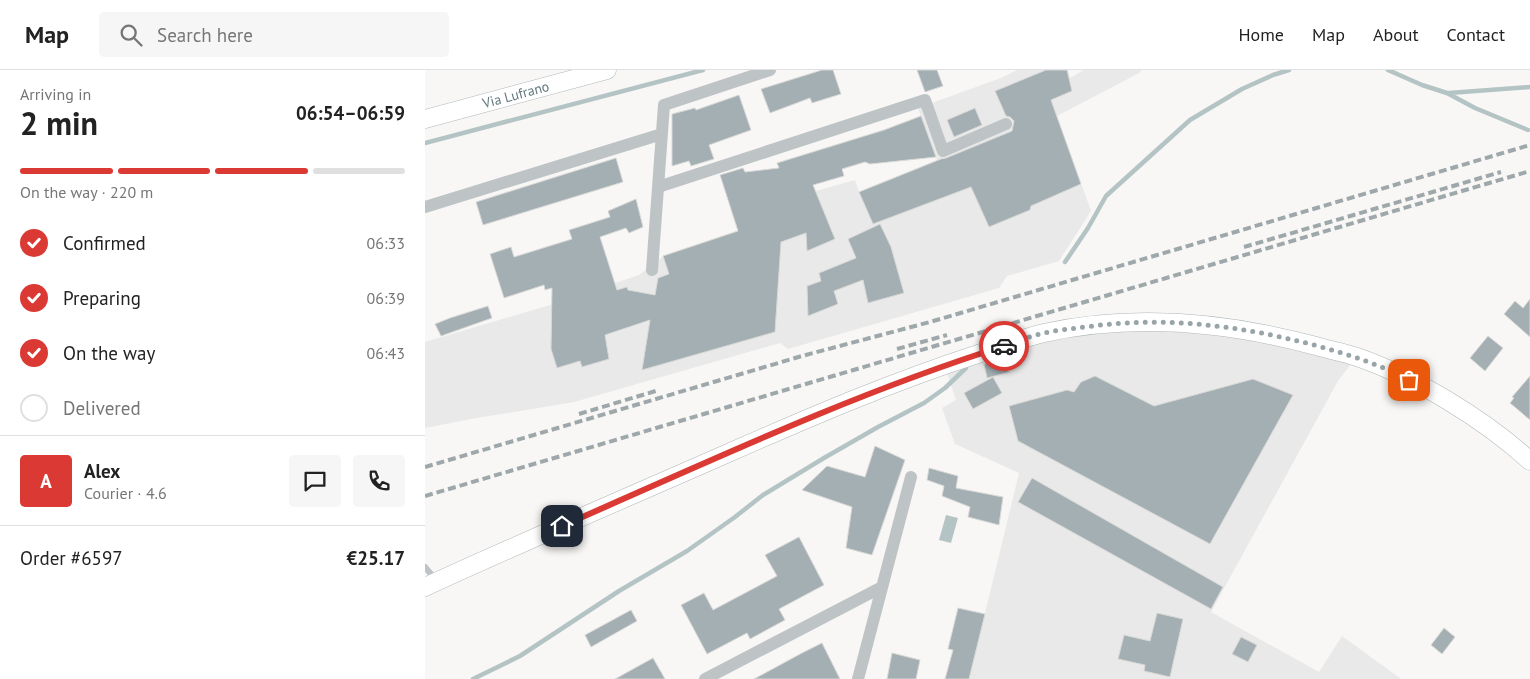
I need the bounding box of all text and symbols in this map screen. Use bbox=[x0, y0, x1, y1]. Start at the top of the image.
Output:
search box bbox=[99, 12, 449, 57]
text: Map bbox=[25, 19, 69, 50]
icon: search bbox=[117, 21, 145, 49]
text: Search here bbox=[157, 23, 253, 47]
text: Home bbox=[1238, 23, 1284, 46]
text: Map bbox=[1312, 23, 1345, 46]
text: About bbox=[1373, 23, 1419, 46]
text: Contact bbox=[1447, 23, 1505, 46]
street label: Via Lufrano bbox=[479, 77, 551, 112]
text: Arriving in bbox=[20, 84, 91, 104]
text: 06:54–06:59 bbox=[296, 101, 405, 125]
text: 2 min bbox=[20, 102, 98, 144]
text: On the way · 220 m bbox=[20, 182, 153, 202]
icon: check bbox=[20, 229, 48, 257]
text: Confirmed bbox=[63, 231, 146, 255]
text: 06:33 bbox=[367, 233, 405, 253]
icon: check bbox=[20, 284, 48, 312]
text: Preparing bbox=[63, 286, 141, 310]
text: 06:39 bbox=[367, 288, 405, 308]
courier bbox=[979, 321, 1029, 371]
icon: car bbox=[990, 332, 1018, 360]
icon: check bbox=[20, 339, 48, 367]
text: On the way bbox=[63, 341, 155, 365]
text: 06:43 bbox=[367, 343, 405, 363]
pin bbox=[1388, 359, 1430, 401]
icon: bag bbox=[1395, 366, 1423, 394]
text: Delivered bbox=[63, 396, 141, 420]
button: chat bbox=[289, 455, 341, 507]
button: phone bbox=[353, 455, 405, 507]
text: Alex bbox=[84, 459, 120, 483]
text: A bbox=[40, 469, 52, 493]
text: Courier · 4.6 bbox=[84, 483, 167, 503]
pin bbox=[541, 505, 583, 547]
icon: home bbox=[548, 512, 576, 540]
text: Order #6597 bbox=[20, 546, 123, 570]
text: €25.17 bbox=[346, 546, 405, 570]

